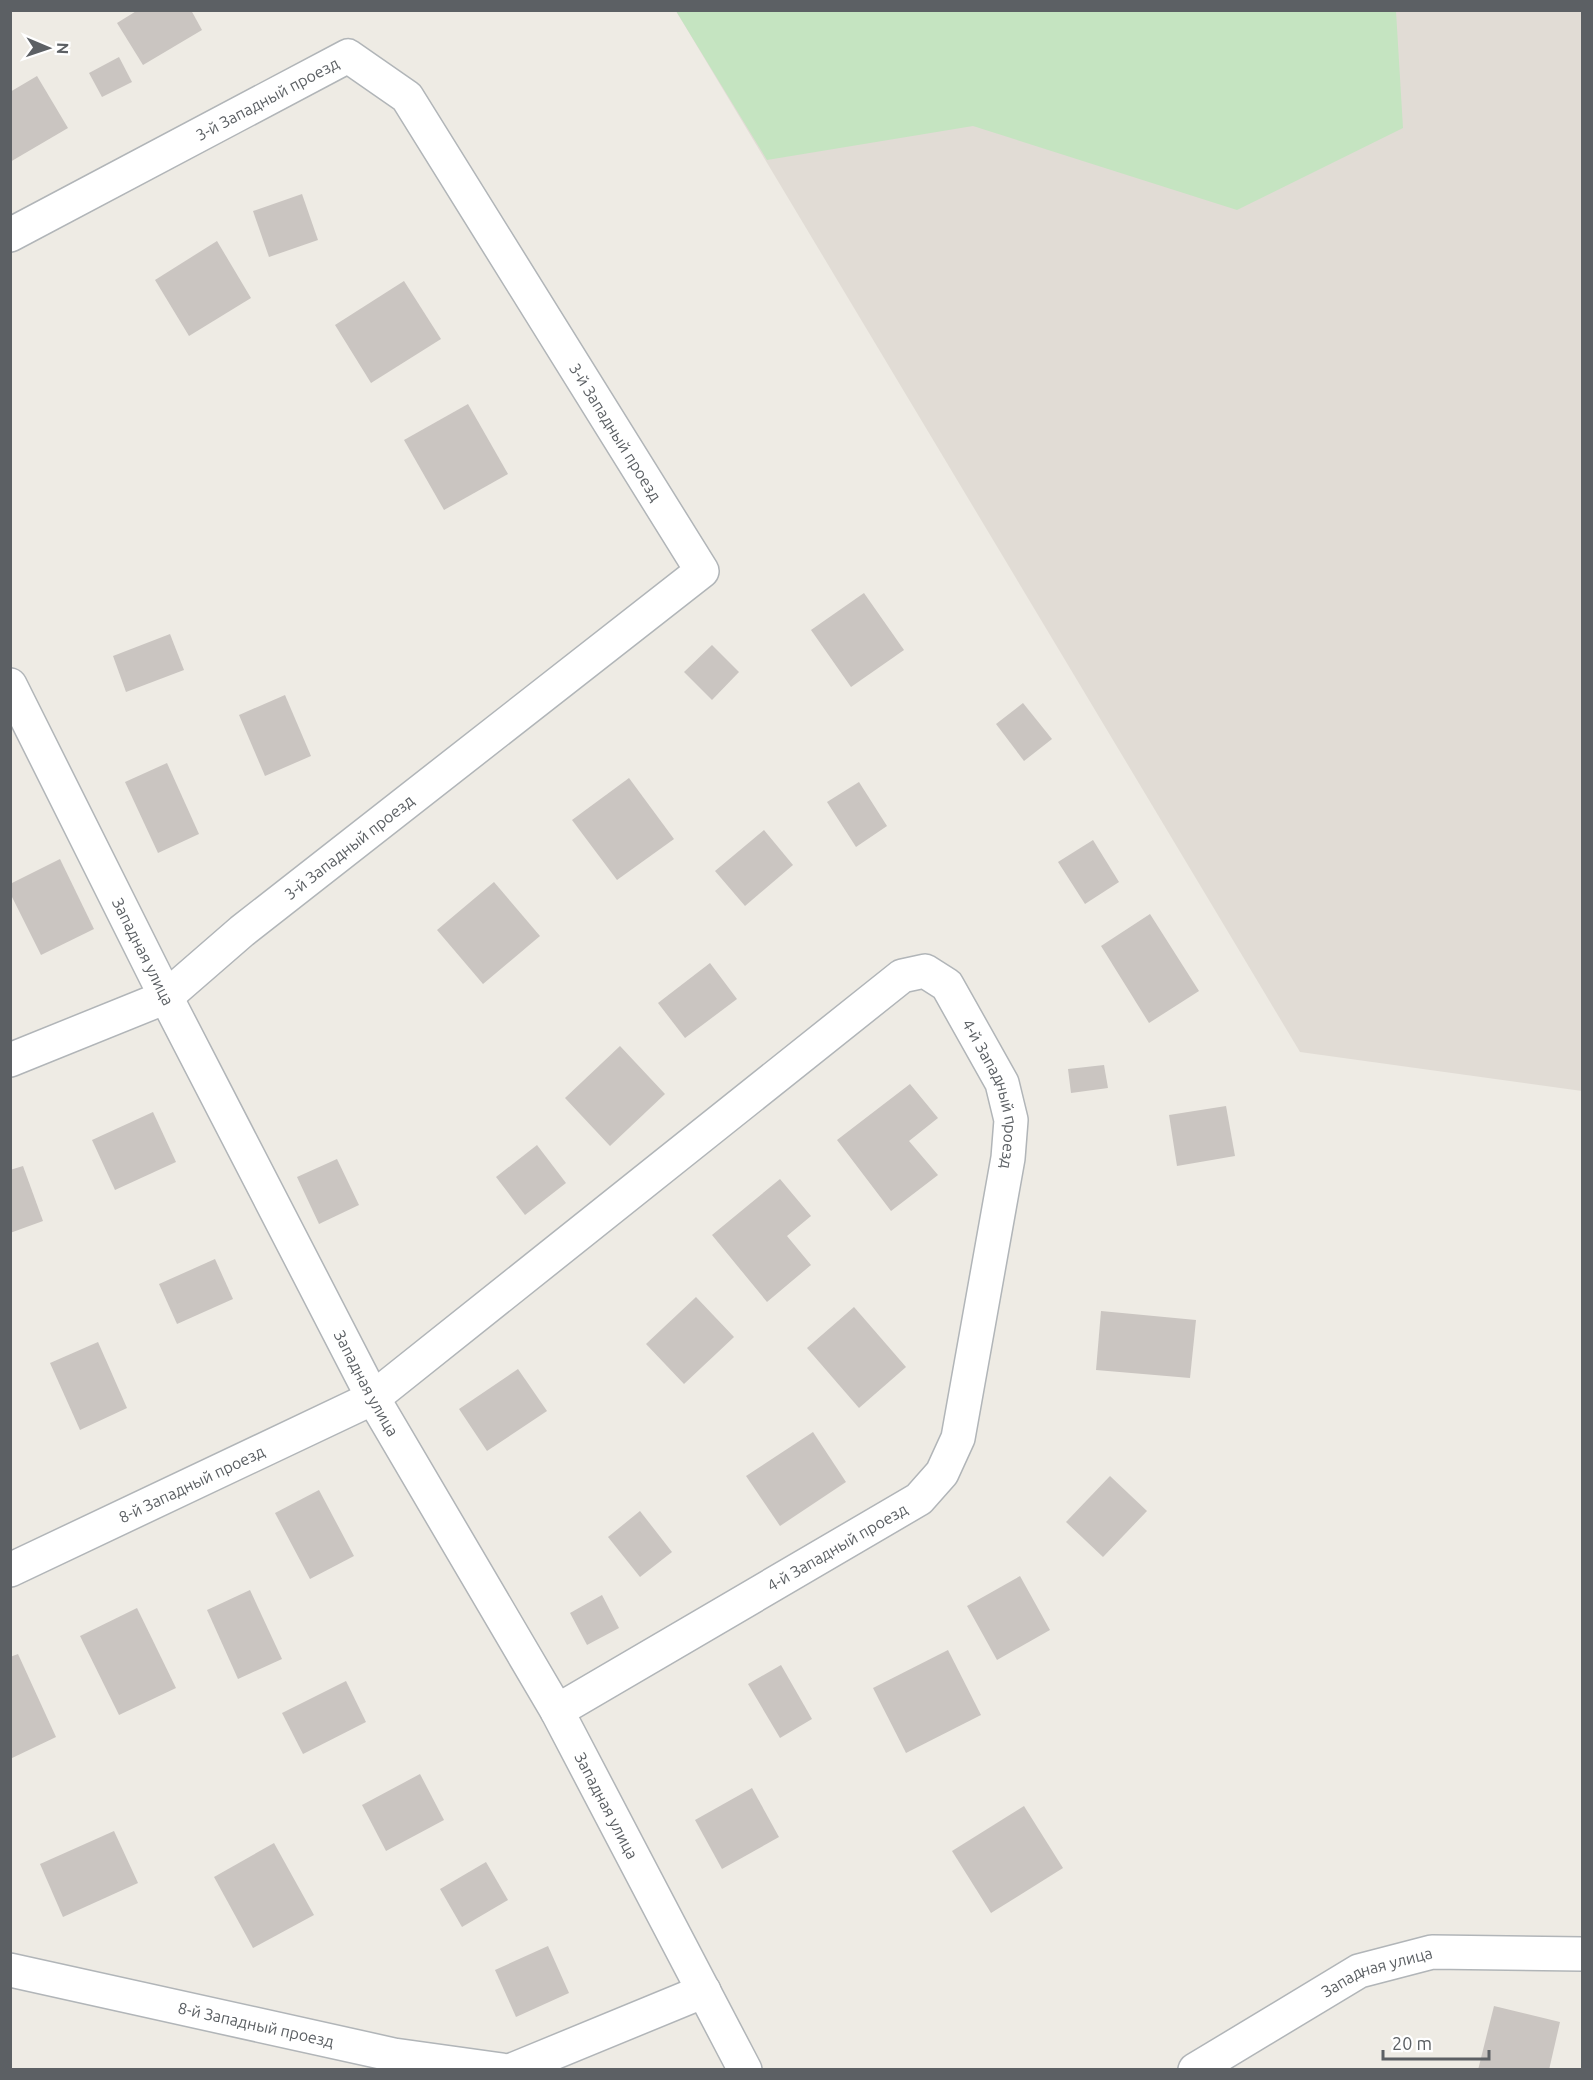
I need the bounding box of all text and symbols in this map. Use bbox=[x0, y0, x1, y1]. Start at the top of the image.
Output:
north arrow bbox=[18, 18, 78, 78]
text: N bbox=[54, 42, 72, 55]
street label: 3-й Западный проезд bbox=[193, 54, 342, 144]
street label: 3-й Западный проезд bbox=[566, 360, 665, 504]
street label: 3-й Западный проезд bbox=[281, 791, 417, 903]
street label: Западная улица bbox=[109, 895, 178, 1008]
street label: 4-й Западный проезд bbox=[959, 1016, 1021, 1170]
street label: Западная улица bbox=[331, 1327, 402, 1439]
street label: 8-й Западный проезд bbox=[116, 1442, 267, 1526]
street label: 4-й Западный проезд bbox=[764, 1499, 910, 1595]
street label: Западная улица bbox=[571, 1749, 642, 1862]
street label: Западная улица bbox=[1318, 1943, 1434, 2001]
street label: 8-й Западный проезд bbox=[176, 1998, 336, 2050]
scale bar bbox=[1383, 2023, 1490, 2061]
text: 20 m bbox=[1392, 2033, 1432, 2053]

